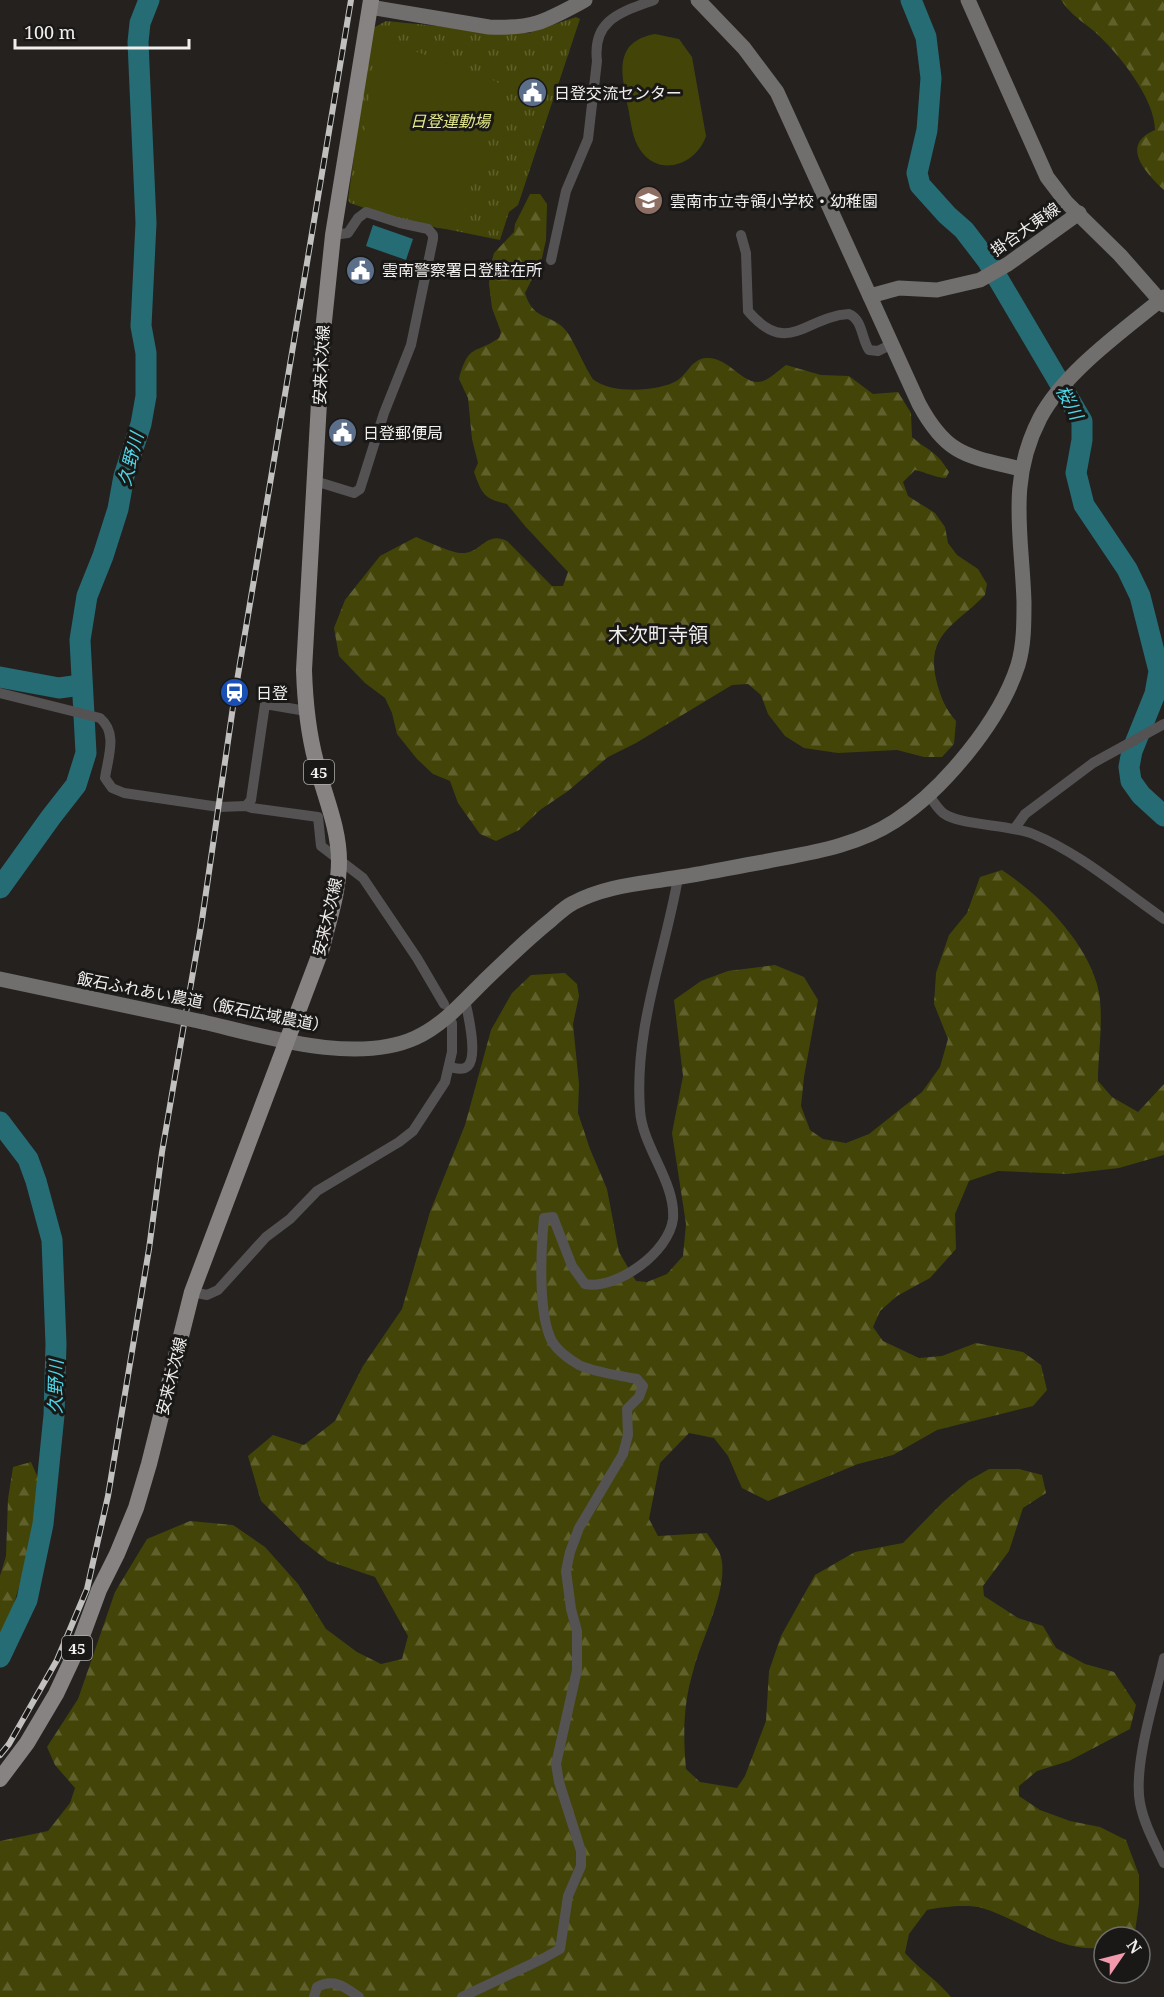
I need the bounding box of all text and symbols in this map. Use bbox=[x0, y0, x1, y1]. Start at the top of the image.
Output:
scale bar bbox=[15, 12, 189, 50]
text: 100 m bbox=[24, 20, 76, 44]
public building icon: 日登交流センター bbox=[517, 77, 549, 109]
place label: 日登交流センター bbox=[554, 82, 682, 104]
park label: 日登運動場 bbox=[410, 110, 492, 132]
school or university icon: 雲南市立寺領小学校・幼稚園 bbox=[633, 185, 665, 217]
place label: 雲南市立寺領小学校・幼稚園 bbox=[670, 190, 878, 212]
street label: 掛合大東線 bbox=[986, 197, 1064, 261]
public building icon: 雲南警察署日登駐在所 bbox=[345, 254, 377, 286]
place label: 雲南警察署日登駐在所 bbox=[382, 259, 542, 281]
street label: 安来木次線 bbox=[308, 324, 334, 406]
water label: 桜川 bbox=[1051, 381, 1090, 425]
public building icon: 日登郵便局 bbox=[326, 417, 358, 449]
place label: 日登郵便局 bbox=[363, 422, 443, 444]
water label: 久野川 bbox=[112, 428, 149, 488]
district label: 木次町寺領 bbox=[608, 621, 708, 648]
station icon: 日登 bbox=[219, 677, 251, 709]
place label: 日登 bbox=[256, 682, 288, 704]
road number: 45 bbox=[304, 760, 334, 784]
street label: 安来木次線 bbox=[307, 876, 347, 958]
street label: 飯石ふれあい農道（飯石広域農道） bbox=[75, 967, 331, 1037]
street label: 安来木次線 bbox=[151, 1335, 191, 1417]
water label: 久野川 bbox=[43, 1358, 68, 1414]
road number: 45 bbox=[62, 1636, 92, 1660]
north arrow bbox=[1092, 1925, 1152, 1985]
text: N bbox=[1122, 1935, 1147, 1958]

